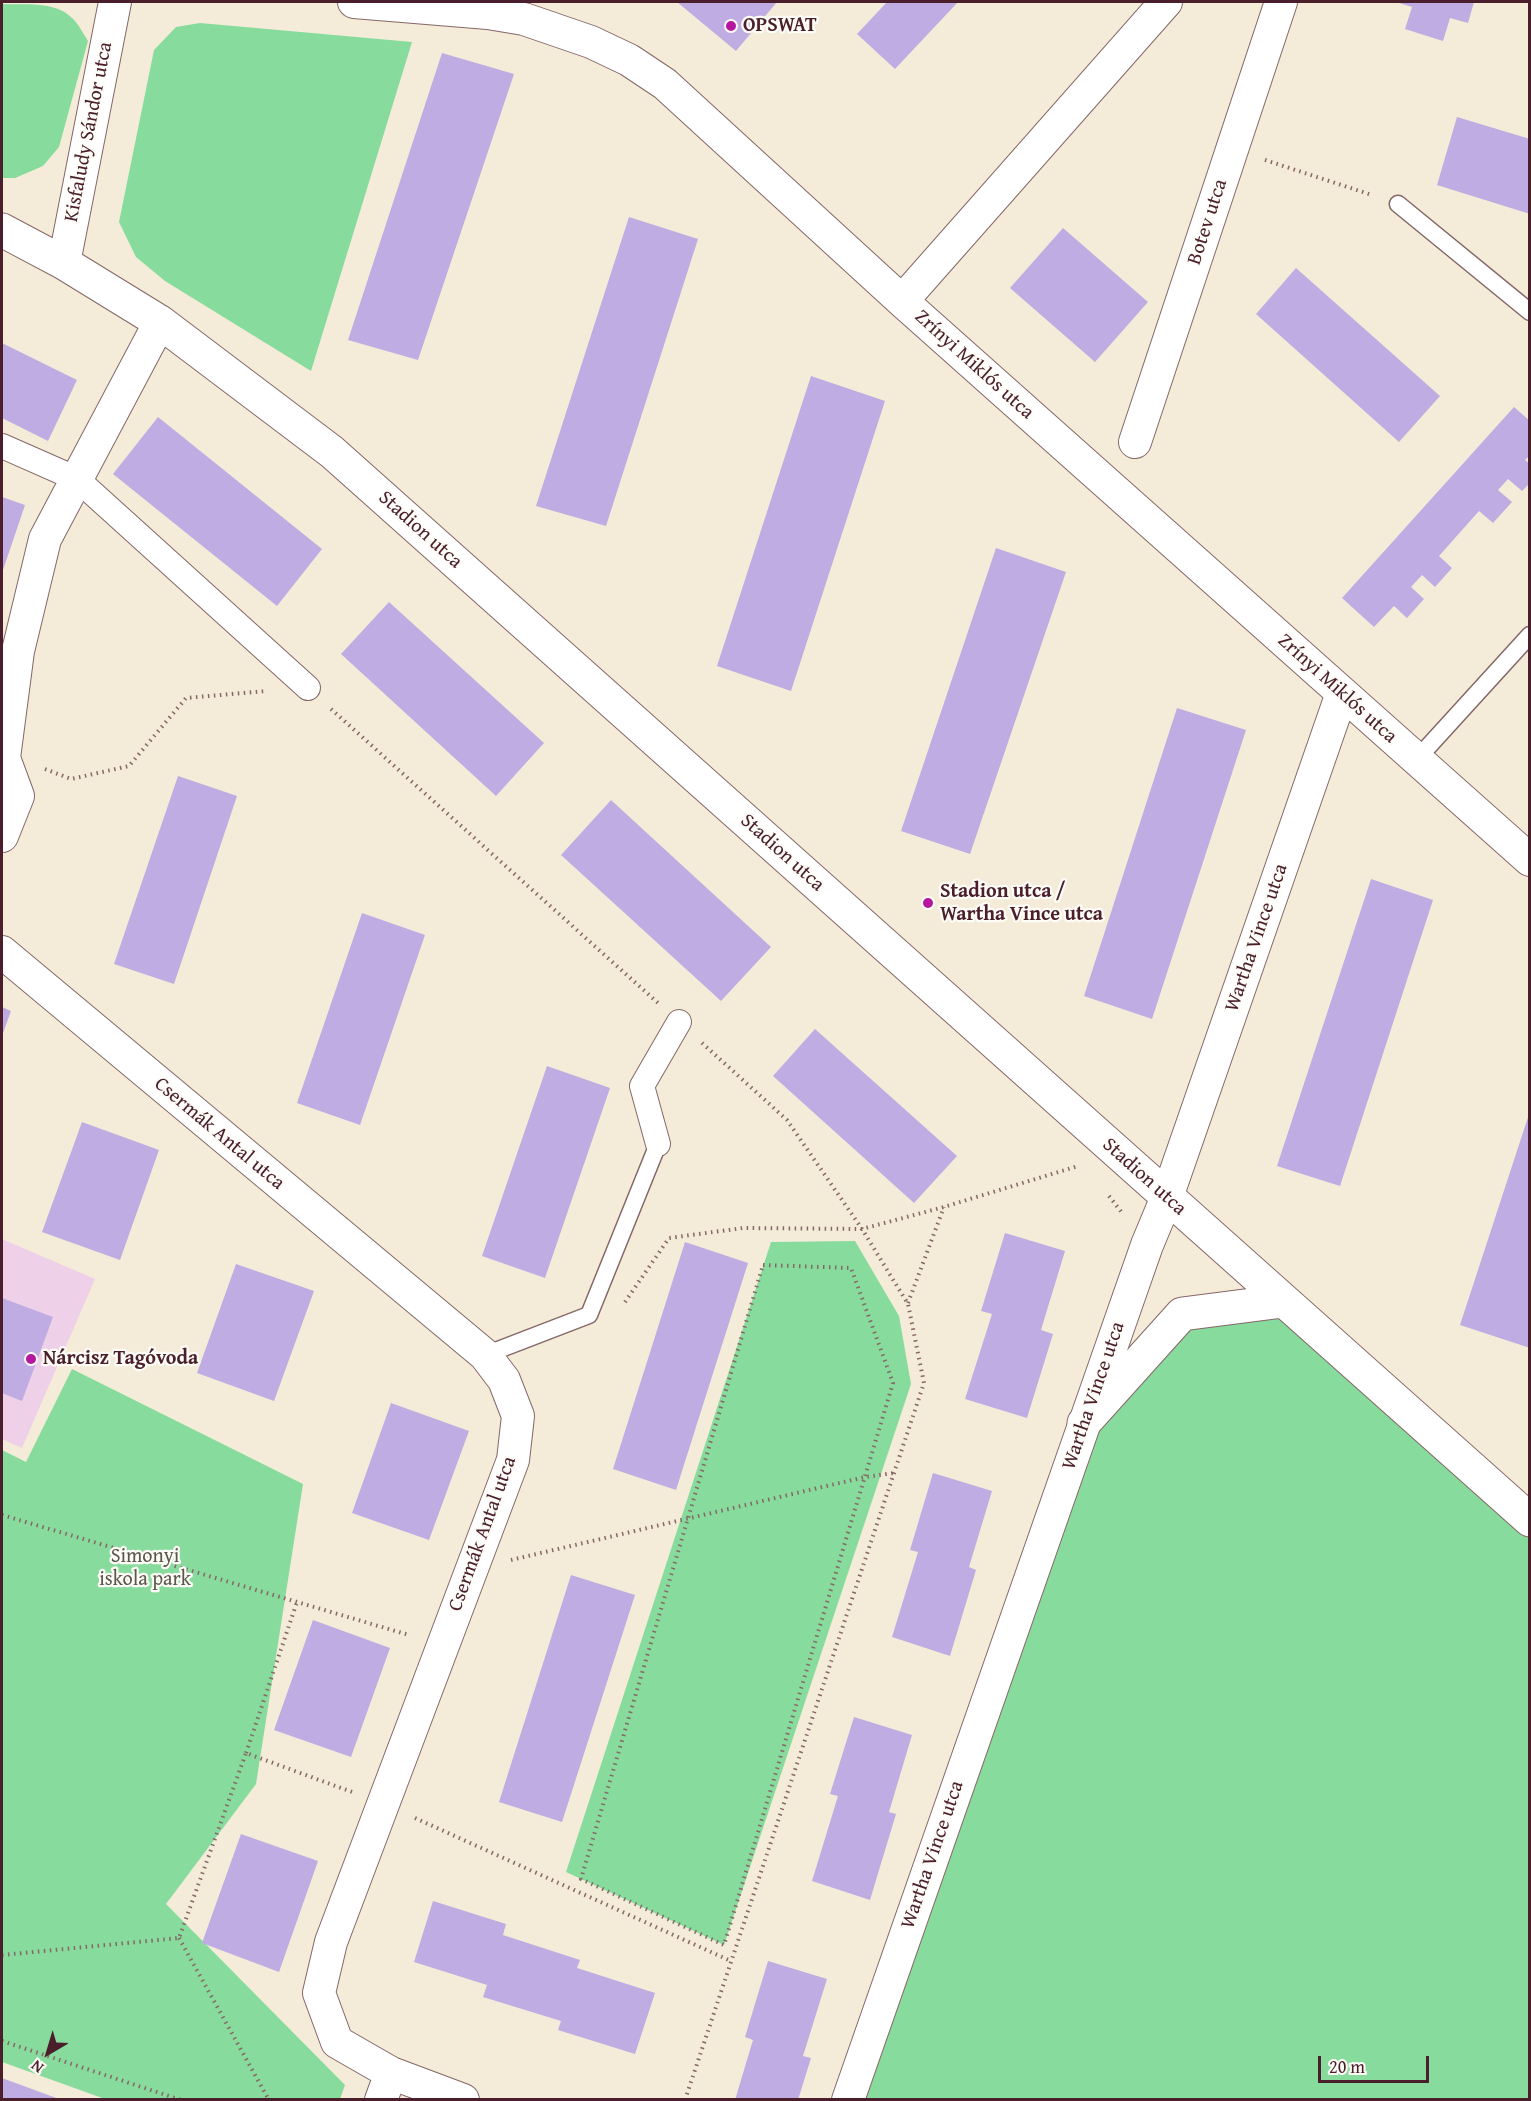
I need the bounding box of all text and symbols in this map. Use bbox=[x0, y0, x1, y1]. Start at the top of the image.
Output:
place label: OPSWAT bbox=[743, 14, 817, 38]
marker: OPSWAT bbox=[724, 19, 738, 33]
street label: Kisfaludy Sándor utca bbox=[60, 40, 118, 224]
street label: Botev utca bbox=[1183, 176, 1233, 268]
street label: Zrínyi Miklós utca bbox=[909, 305, 1039, 425]
street label: Stadion utca bbox=[373, 486, 467, 574]
street label: Zrínyi Miklós utca bbox=[1272, 629, 1402, 749]
street label: Stadion utca bbox=[735, 809, 829, 897]
street label: Wartha Vince utca bbox=[1220, 861, 1294, 1015]
place label: Stadion utca / Wartha Vince utca bbox=[940, 880, 1103, 927]
marker: Stadion utca / Wartha Vince utca bbox=[921, 896, 935, 910]
street label: Csermák Antal utca bbox=[149, 1072, 289, 1196]
street label: Stadion utca bbox=[1097, 1133, 1191, 1221]
street label: Wartha Vince utca bbox=[1057, 1319, 1131, 1473]
place label: Nárcisz Tagóvoda bbox=[43, 1347, 198, 1371]
marker: Nárcisz Tagóvoda bbox=[24, 1352, 38, 1366]
street label: Csermák Antal utca bbox=[444, 1453, 522, 1615]
park label: Simonyi iskola park bbox=[99, 1545, 191, 1592]
street label: Wartha Vince utca bbox=[896, 1778, 970, 1932]
north arrow bbox=[18, 2023, 78, 2083]
scale bar bbox=[1321, 2044, 1432, 2082]
text: 20 m bbox=[1329, 2053, 1365, 2080]
text: N bbox=[25, 2054, 49, 2080]

